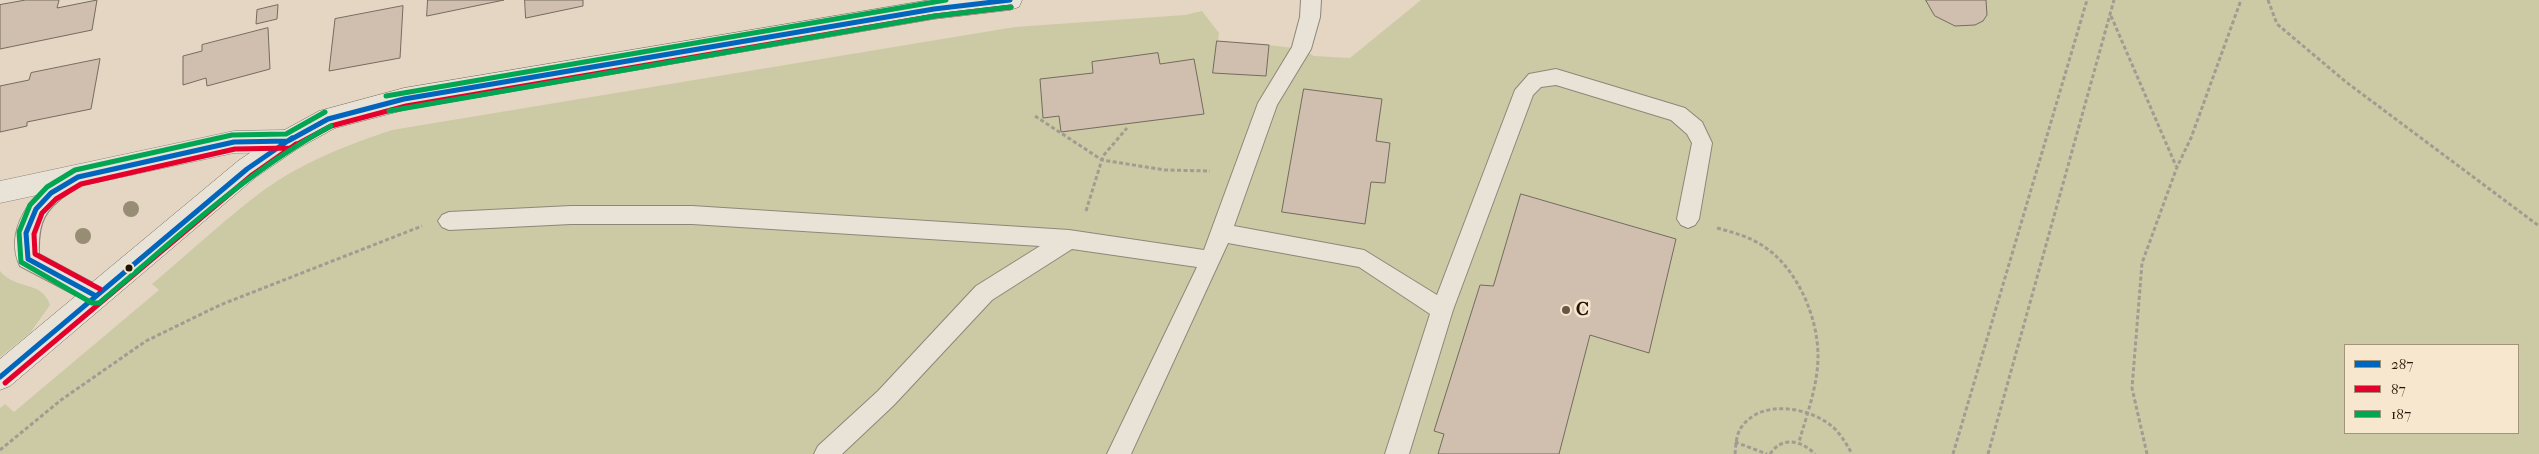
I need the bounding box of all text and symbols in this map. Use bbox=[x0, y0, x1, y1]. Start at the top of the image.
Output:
unlabelled marker bbox=[124, 263, 134, 273]
place label: C bbox=[1576, 299, 1589, 321]
marker: C bbox=[1560, 304, 1572, 316]
legend bbox=[2344, 344, 2519, 434]
text: 287 bbox=[2391, 355, 2414, 373]
text: 87 bbox=[2391, 380, 2406, 398]
text: 187 bbox=[2391, 405, 2411, 423]

